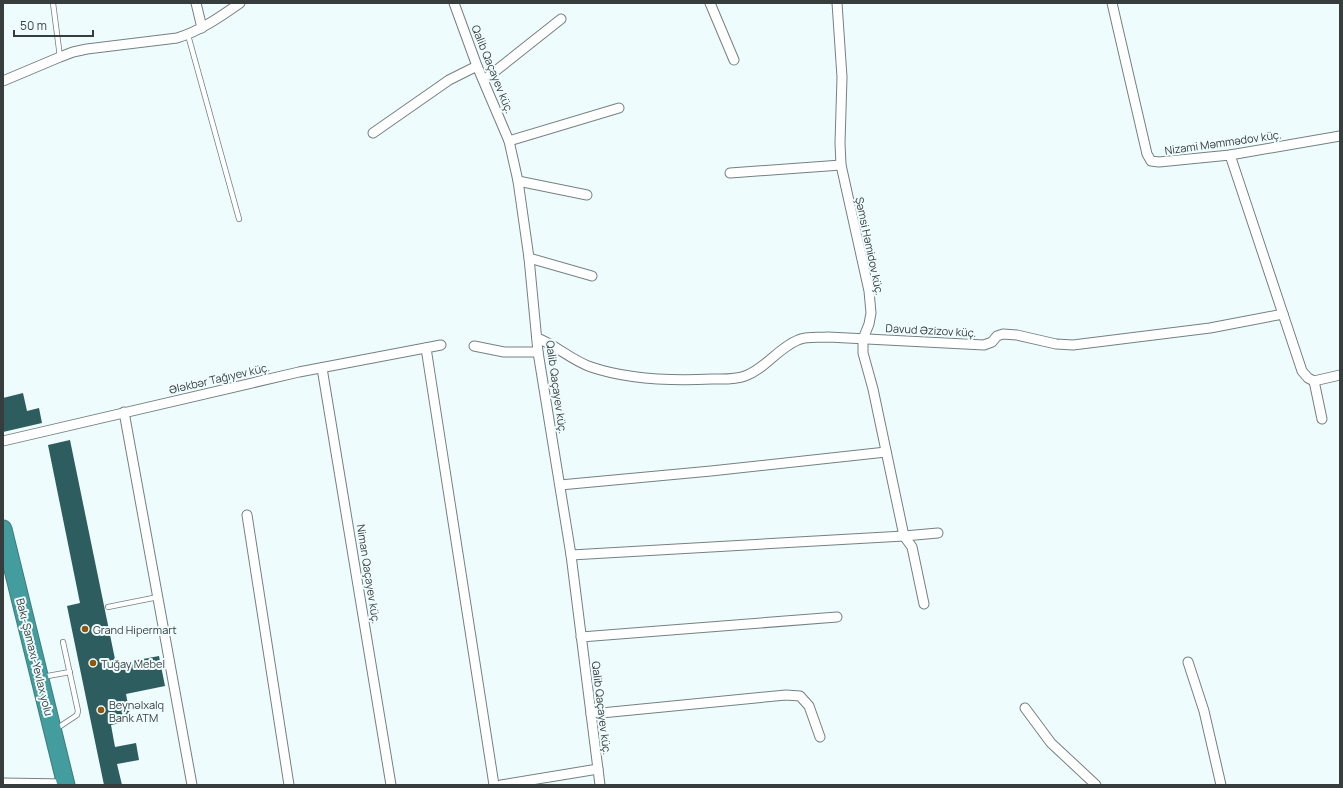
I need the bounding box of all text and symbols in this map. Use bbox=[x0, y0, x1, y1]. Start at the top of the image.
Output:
scale bar bbox=[14, 12, 93, 38]
text: 50 m bbox=[20, 17, 47, 34]
street label: Qalib Qaçayev küç. bbox=[468, 23, 518, 115]
street label: Nizami Məmmədov küç. bbox=[1164, 126, 1282, 158]
street label: Şəmsi Həmidov küç. bbox=[852, 195, 888, 297]
street label: Davud Əzizov küç. bbox=[885, 320, 977, 340]
street label: Qalib Qaçayev küç. bbox=[543, 339, 571, 435]
street label: Ələkbər Tağıyev küç. bbox=[167, 359, 271, 397]
street label: Niman Qaçayev küç. bbox=[354, 523, 384, 625]
street label: Bakı-Şamaxı-Yevlax yolu bbox=[13, 597, 57, 717]
place label: Grand Hipermart bbox=[93, 622, 177, 637]
marker: Grand Hipermart bbox=[80, 624, 90, 634]
place label: Tuğay Mebel bbox=[101, 656, 165, 671]
marker: Tuğay Mebel bbox=[88, 658, 98, 668]
street label: Qalib Qaçayev küç. bbox=[589, 660, 615, 756]
place label: Beynəlxalq Bank ATM bbox=[109, 697, 164, 725]
marker: Beynəlxalq Bank ATM bbox=[96, 705, 106, 715]

